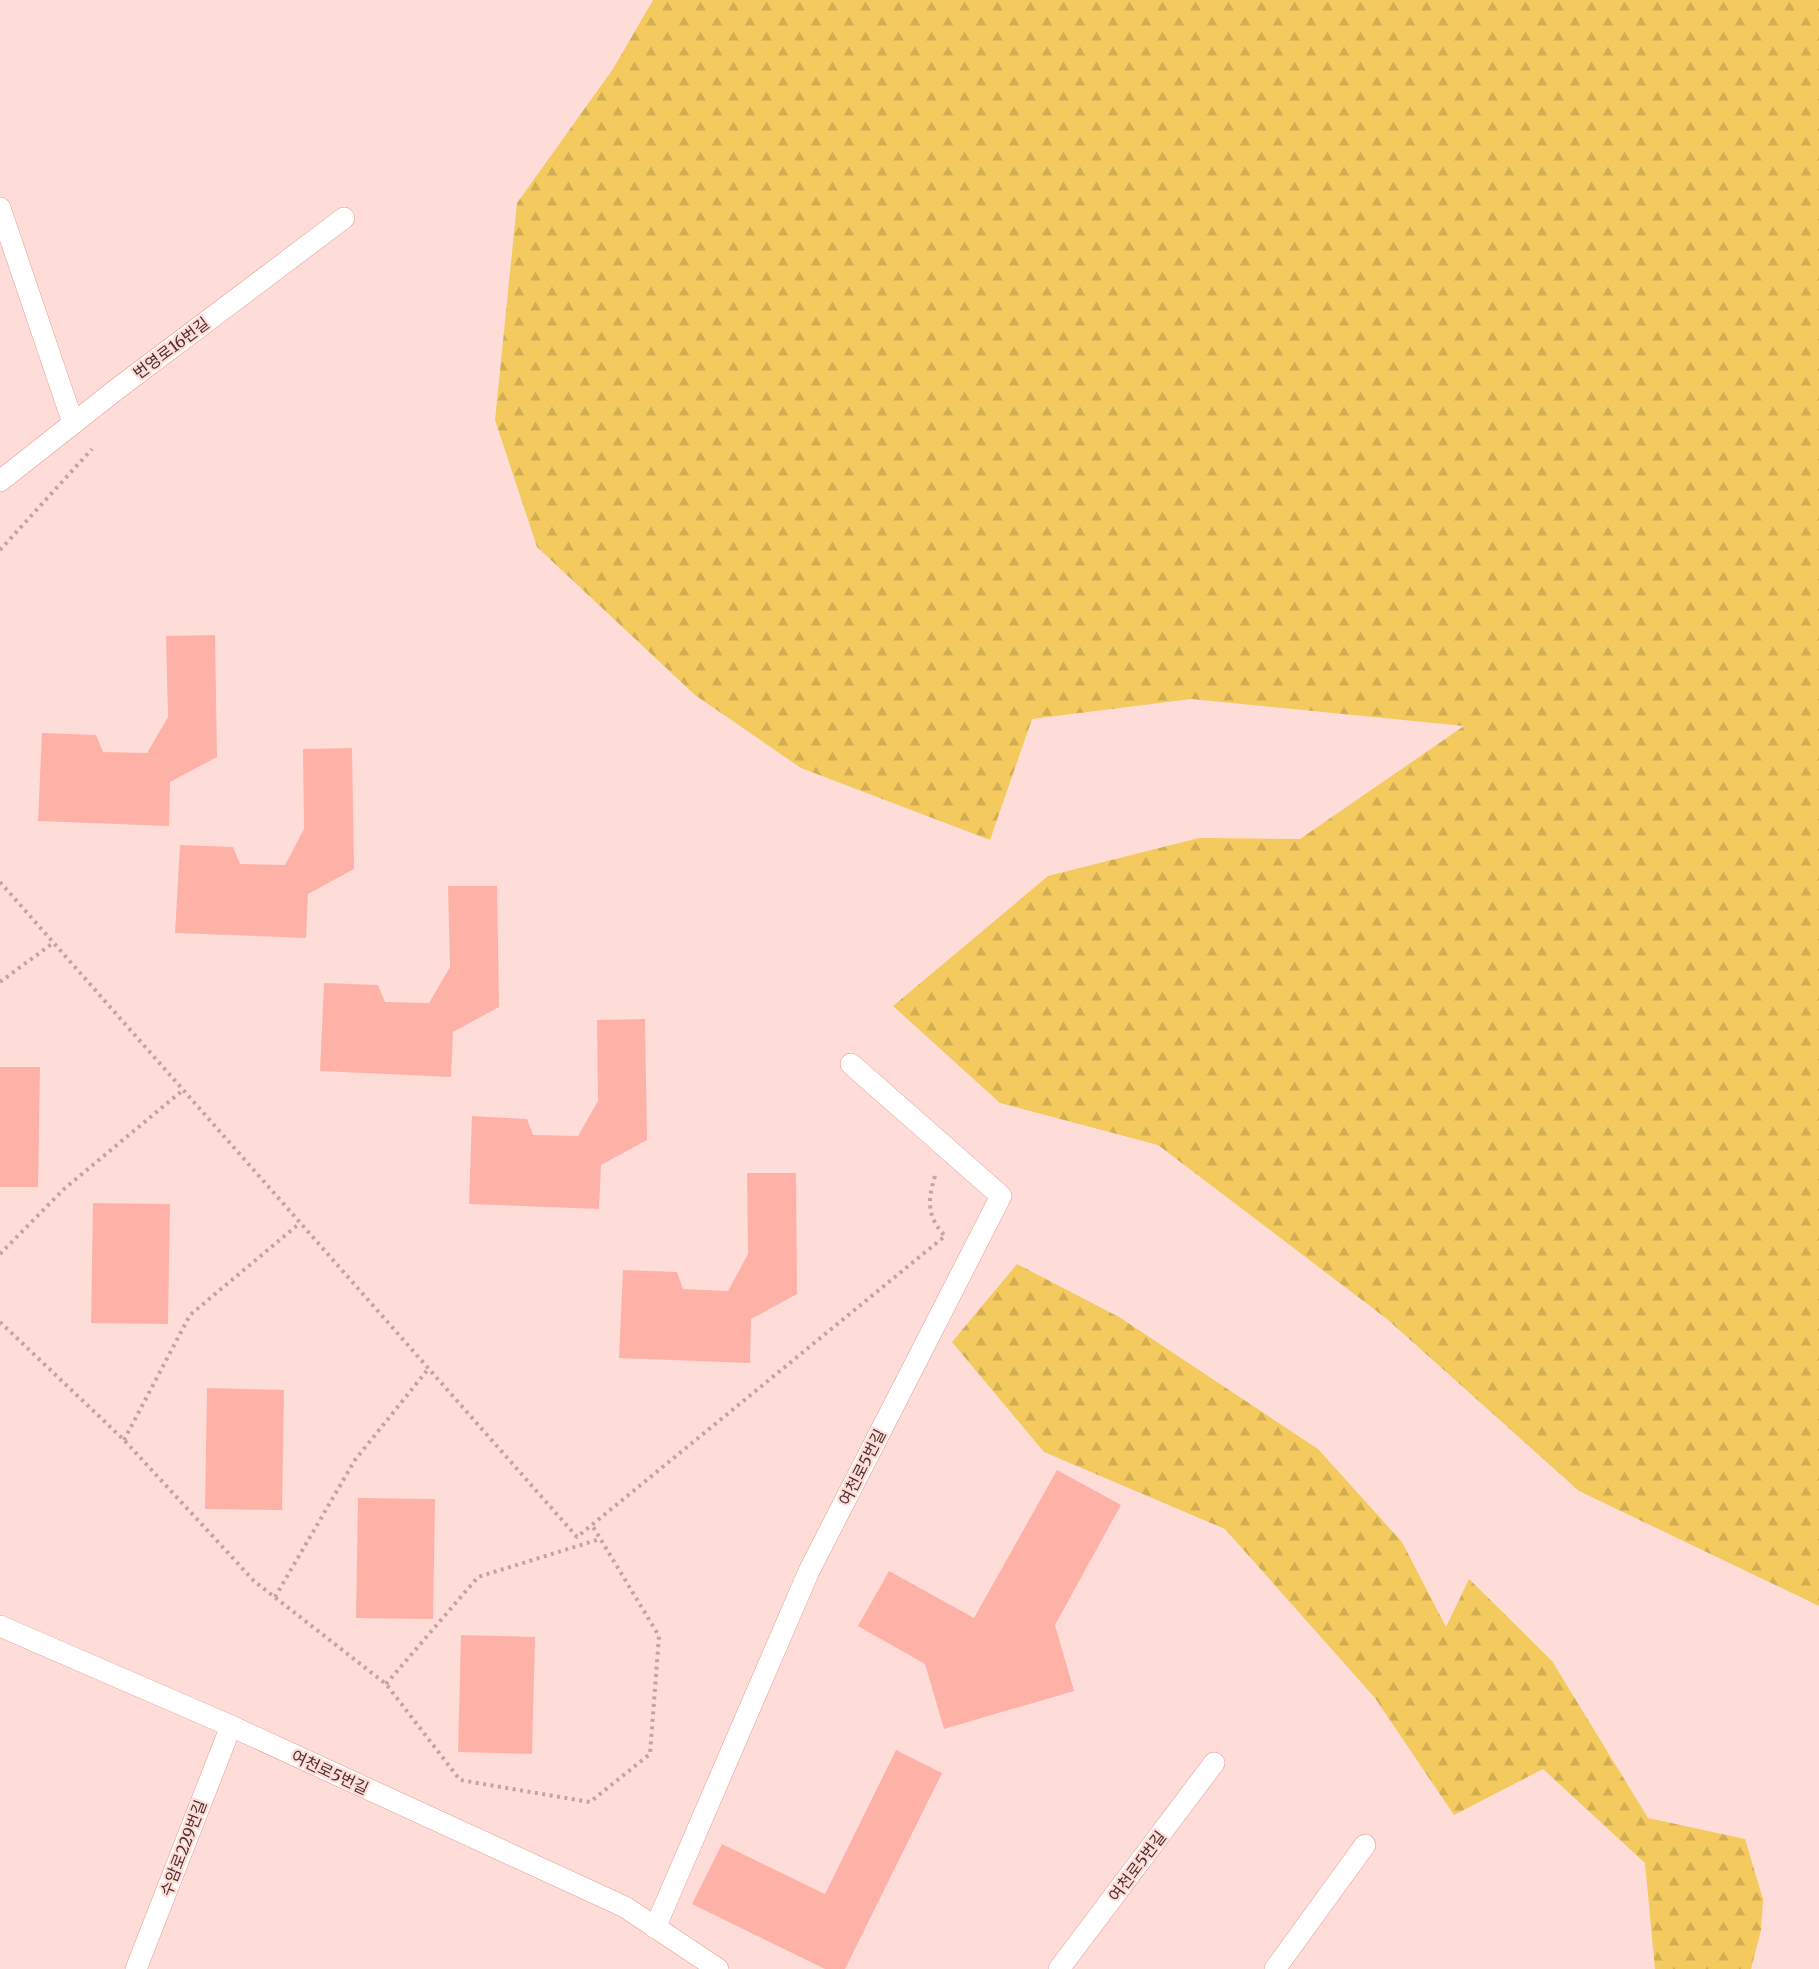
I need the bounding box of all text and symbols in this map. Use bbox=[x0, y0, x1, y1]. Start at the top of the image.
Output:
street label: 번영로16번길 bbox=[129, 313, 213, 383]
street label: 여천로5번길 bbox=[834, 1426, 890, 1508]
street label: 여천로5번길 bbox=[288, 1745, 372, 1799]
street label: 수암로229번길 bbox=[155, 1797, 211, 1899]
street label: 여천로5번길 bbox=[1104, 1827, 1170, 1905]

